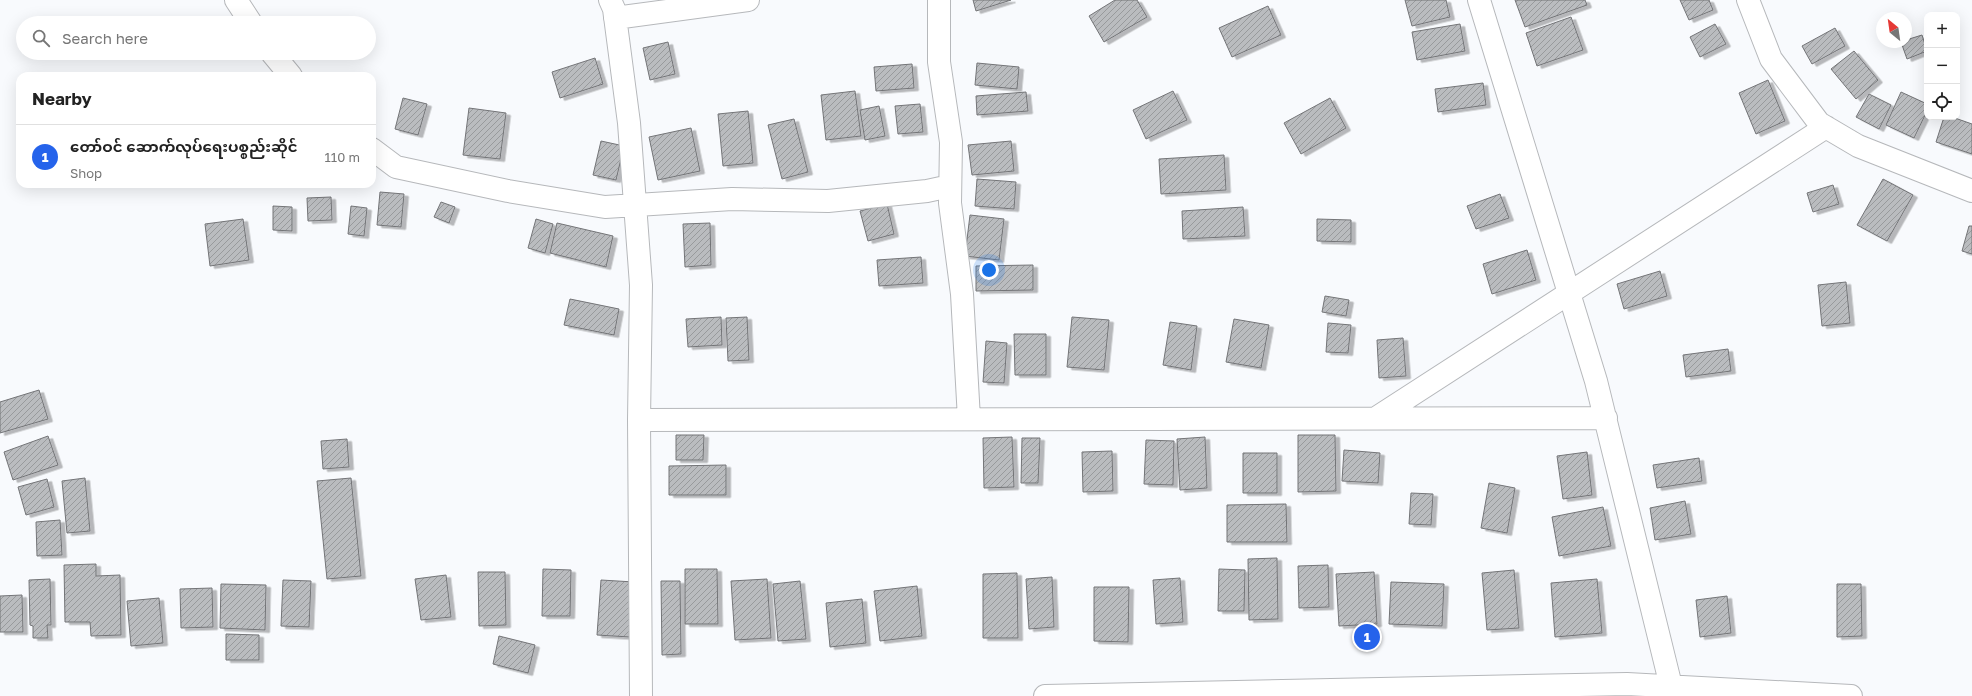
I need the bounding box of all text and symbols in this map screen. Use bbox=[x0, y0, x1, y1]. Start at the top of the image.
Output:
north arrow bbox=[1876, 12, 1912, 48]
map controls bbox=[1924, 12, 1960, 120]
button: + bbox=[1924, 12, 1960, 48]
search box bbox=[16, 16, 376, 60]
icon: search bbox=[30, 27, 52, 49]
text: Search here bbox=[62, 29, 148, 47]
button: − bbox=[1924, 48, 1960, 84]
button: locate bbox=[1924, 84, 1960, 120]
text: Nearby bbox=[32, 88, 92, 109]
text: တော်ဝင် ဆောက်လုပ်ရေးပစ္စည်းဆိုင် bbox=[70, 137, 298, 155]
text: 1 bbox=[42, 149, 48, 165]
text: 110 m bbox=[325, 149, 360, 165]
text: Shop bbox=[70, 165, 102, 181]
your location bbox=[979, 260, 999, 280]
pin: 1 bbox=[1354, 622, 1380, 652]

